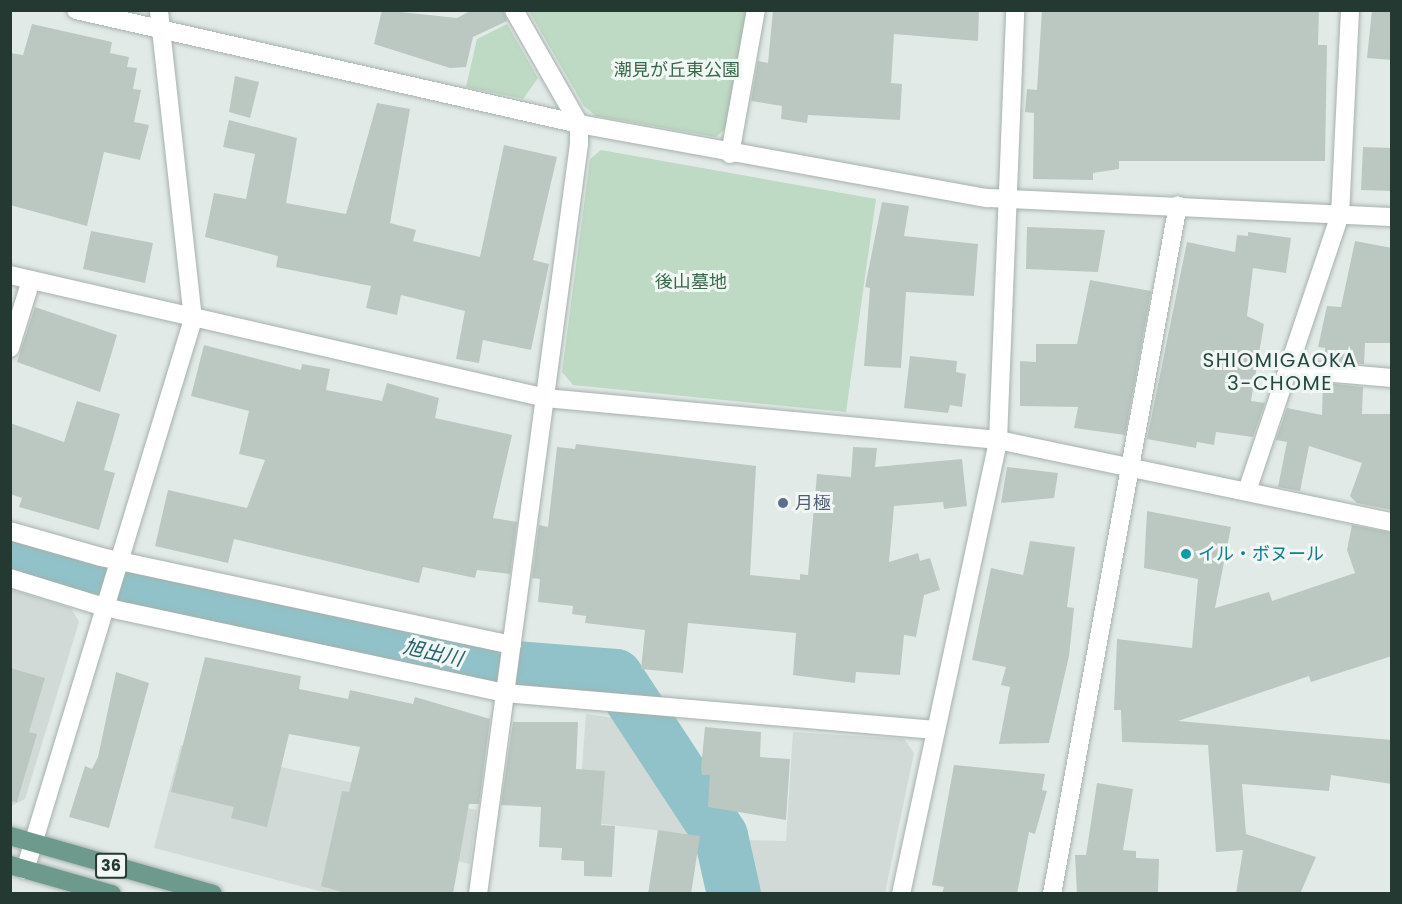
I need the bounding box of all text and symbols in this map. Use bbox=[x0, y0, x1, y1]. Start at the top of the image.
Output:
park label: 潮見が丘東公園 bbox=[614, 59, 740, 81]
park label: 後山墓地 bbox=[655, 271, 727, 293]
district label: SHIOMIGAOKA 3-CHOME bbox=[1202, 348, 1358, 395]
place label: 月極 bbox=[795, 492, 831, 514]
marker: 月極 bbox=[776, 496, 790, 510]
place label: イル・ボヌール bbox=[1198, 543, 1324, 565]
marker: イル・ボヌール bbox=[1179, 547, 1193, 561]
water label: 旭出川 bbox=[401, 635, 465, 671]
road number: 36 bbox=[94, 853, 128, 879]

